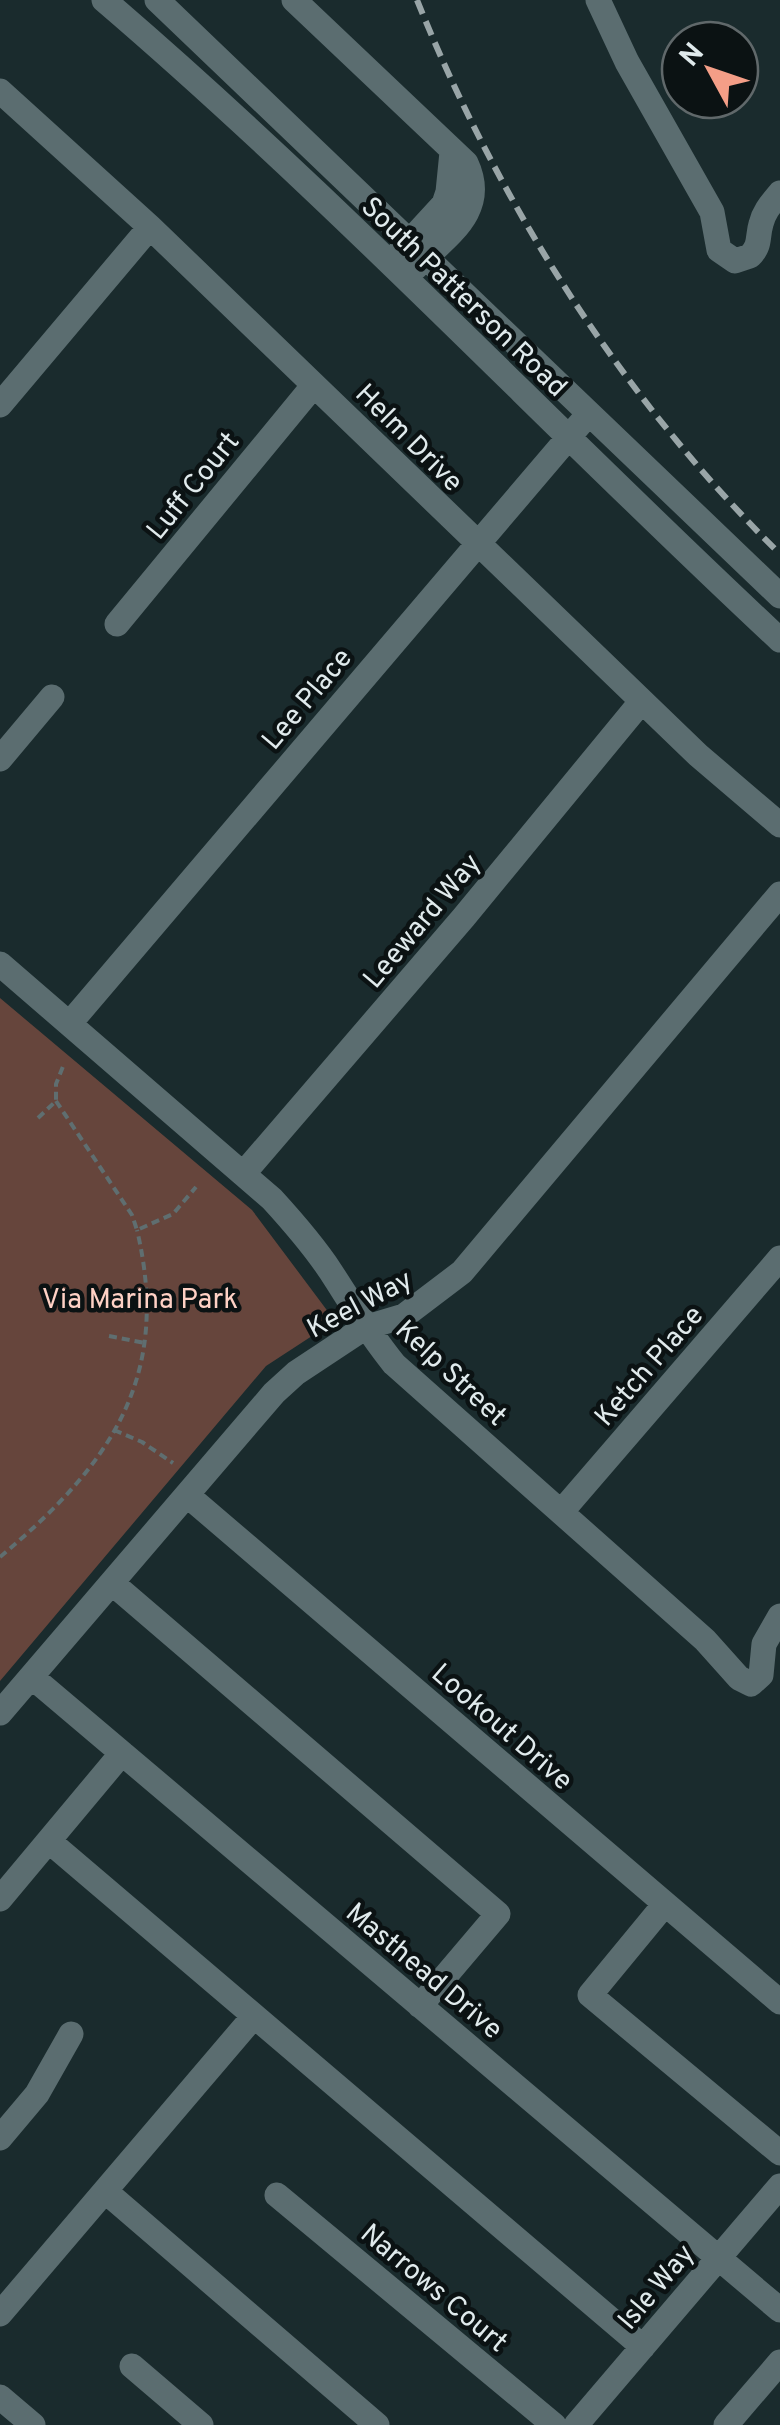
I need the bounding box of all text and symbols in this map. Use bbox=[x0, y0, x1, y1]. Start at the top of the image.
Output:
north arrow bbox=[660, 20, 760, 120]
text: N bbox=[673, 37, 713, 75]
street label: South Patterson Road bbox=[352, 190, 574, 406]
street label: Helm Drive bbox=[346, 377, 470, 501]
street label: Luff Court bbox=[140, 426, 249, 548]
street label: Lee Place bbox=[255, 642, 361, 758]
street label: Leeward Way bbox=[356, 847, 490, 997]
street label: Keel Way bbox=[302, 1263, 419, 1348]
park label: Via Marina Park bbox=[42, 1283, 238, 1319]
street label: Ketch Place bbox=[588, 1299, 713, 1435]
street label: Kelp Street bbox=[387, 1313, 513, 1435]
street label: Lookout Drive bbox=[423, 1657, 579, 1800]
street label: Masthead Drive bbox=[337, 1896, 509, 2048]
street label: Narrows Court bbox=[352, 2217, 514, 2361]
street label: Isle Way bbox=[611, 2238, 704, 2338]

